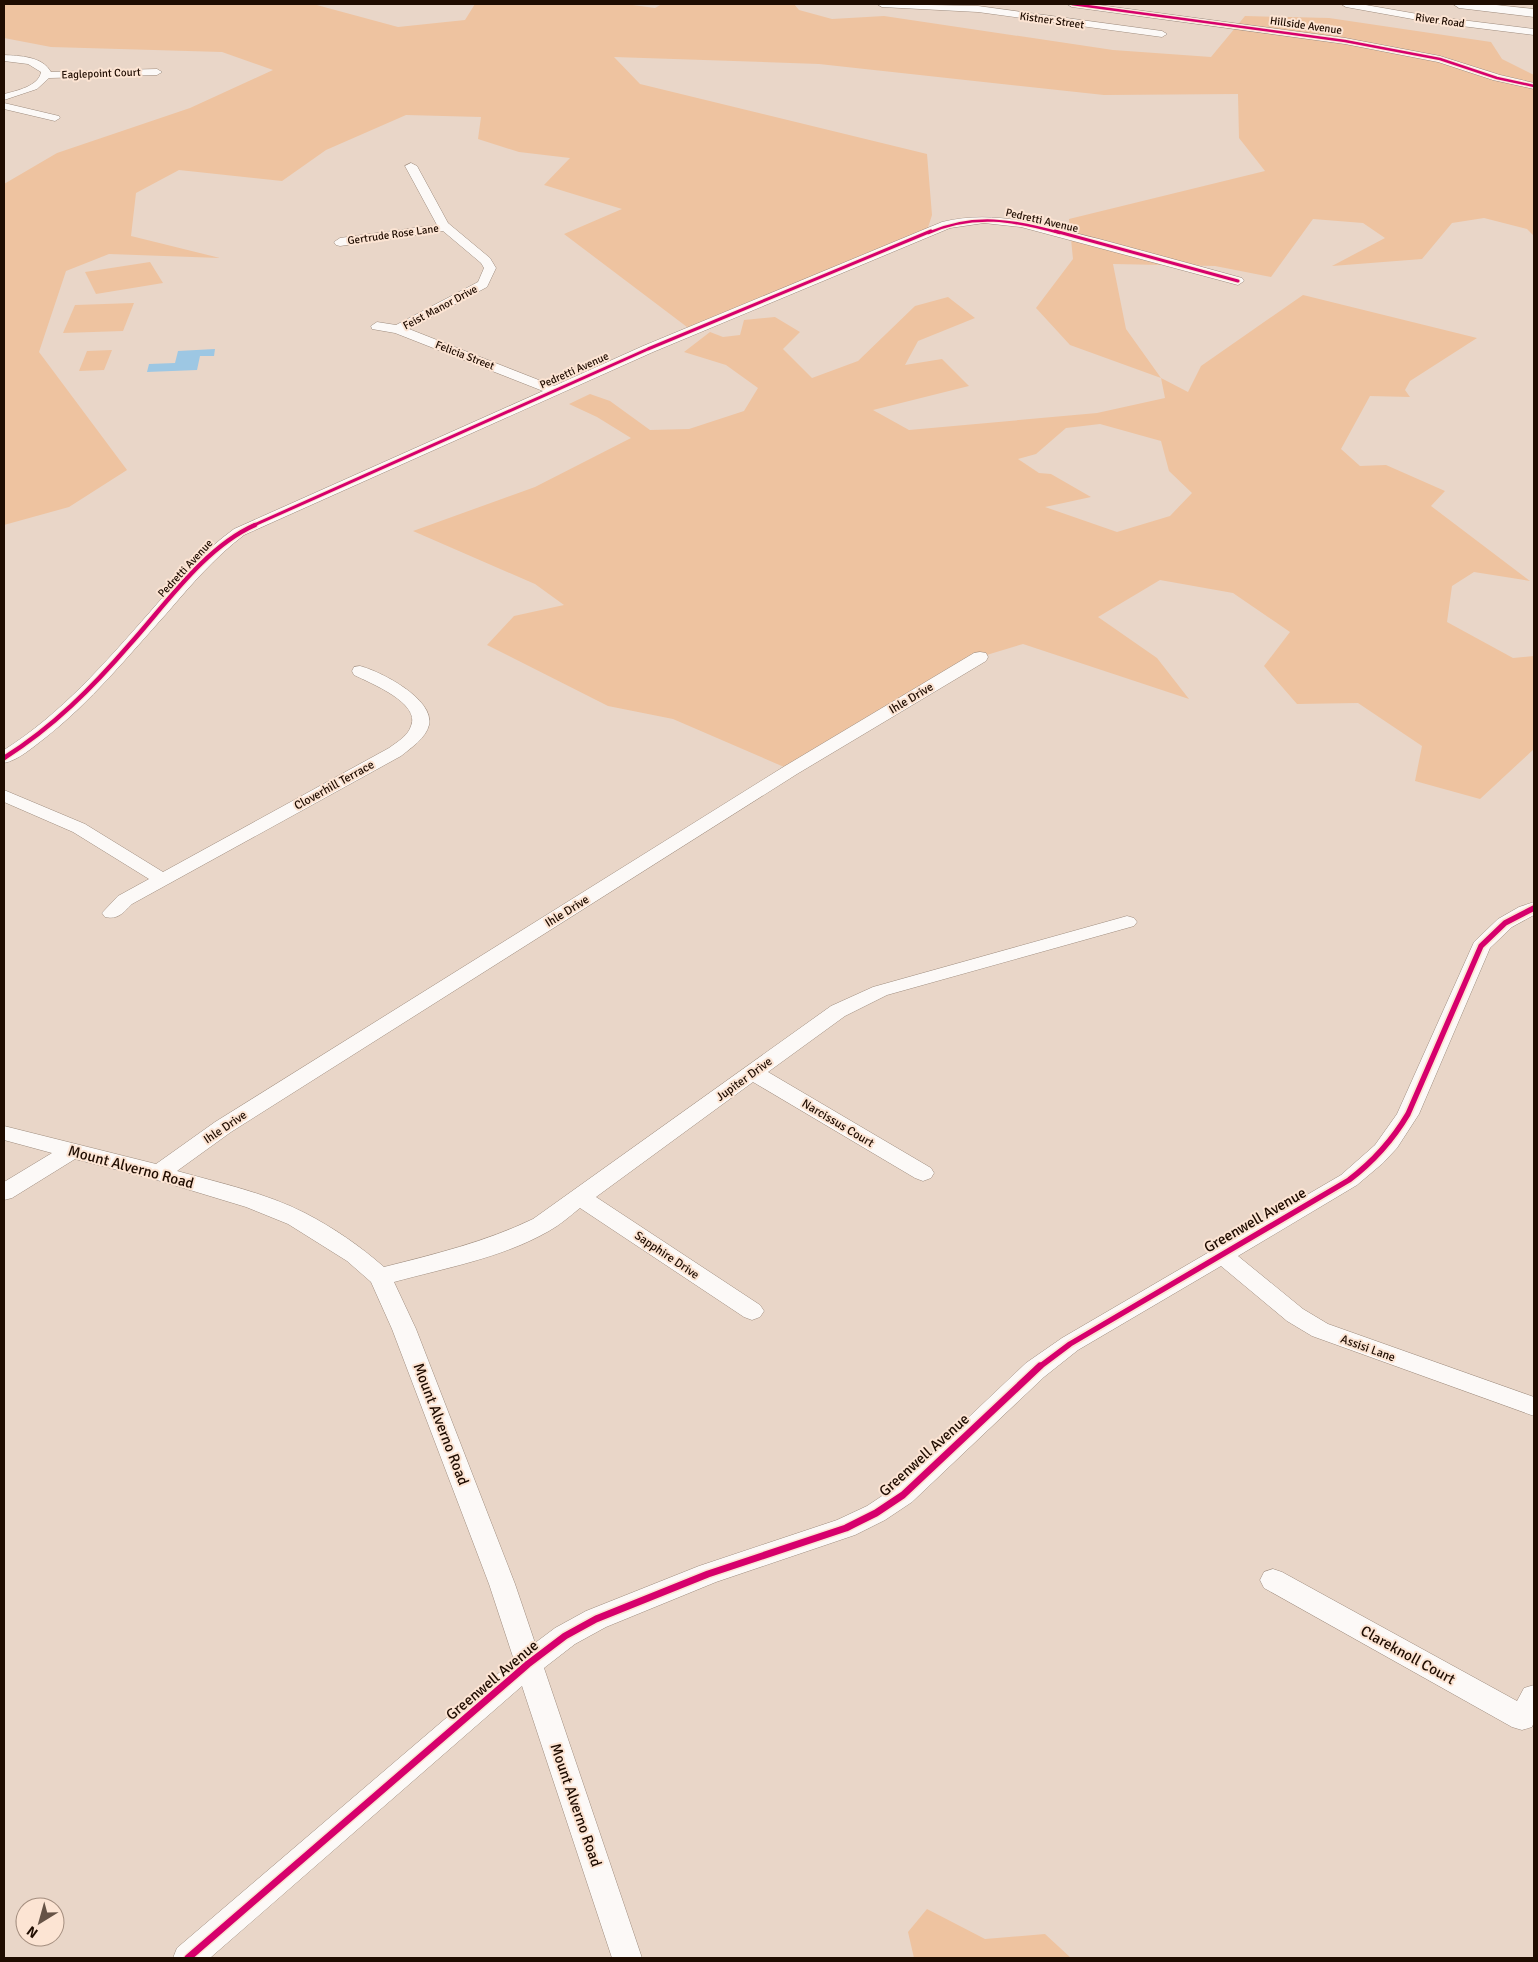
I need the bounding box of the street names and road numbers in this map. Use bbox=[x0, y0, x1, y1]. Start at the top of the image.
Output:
street label: Kistner Street bbox=[1019, 10, 1085, 31]
street label: River Road bbox=[1414, 11, 1466, 30]
street label: Hillside Avenue bbox=[1269, 14, 1343, 37]
street label: Eaglepoint Court bbox=[61, 66, 141, 81]
street label: Pedretti Avenue bbox=[1004, 206, 1080, 235]
street label: Gertrude Rose Lane bbox=[347, 222, 440, 247]
street label: Feist Manor Drive bbox=[401, 282, 480, 332]
street label: Felicia Street bbox=[434, 338, 496, 373]
street label: Pedretti Avenue bbox=[538, 349, 611, 391]
street label: Pedretti Avenue bbox=[155, 537, 215, 600]
street label: Ihle Drive bbox=[886, 679, 936, 717]
street label: Cloverhill Terrace bbox=[292, 757, 377, 814]
street label: Ihle Drive bbox=[543, 892, 592, 931]
street label: Jupiter Drive bbox=[713, 1054, 775, 1105]
street label: Narcissus Court bbox=[799, 1096, 876, 1151]
street label: Ihle Drive bbox=[201, 1108, 250, 1147]
street label: Mount Alverno Road bbox=[66, 1142, 196, 1192]
street label: Greenwell Avenue bbox=[1201, 1183, 1309, 1257]
street label: Sapphire Drive bbox=[631, 1228, 702, 1283]
street label: Assisi Lane bbox=[1338, 1332, 1397, 1365]
street label: Mount Alverno Road bbox=[409, 1360, 473, 1488]
street label: Greenwell Avenue bbox=[875, 1410, 973, 1500]
street label: Clareknoll Court bbox=[1358, 1622, 1458, 1688]
street label: Greenwell Avenue bbox=[442, 1636, 542, 1724]
street label: Mount Alverno Road bbox=[546, 1741, 606, 1869]

